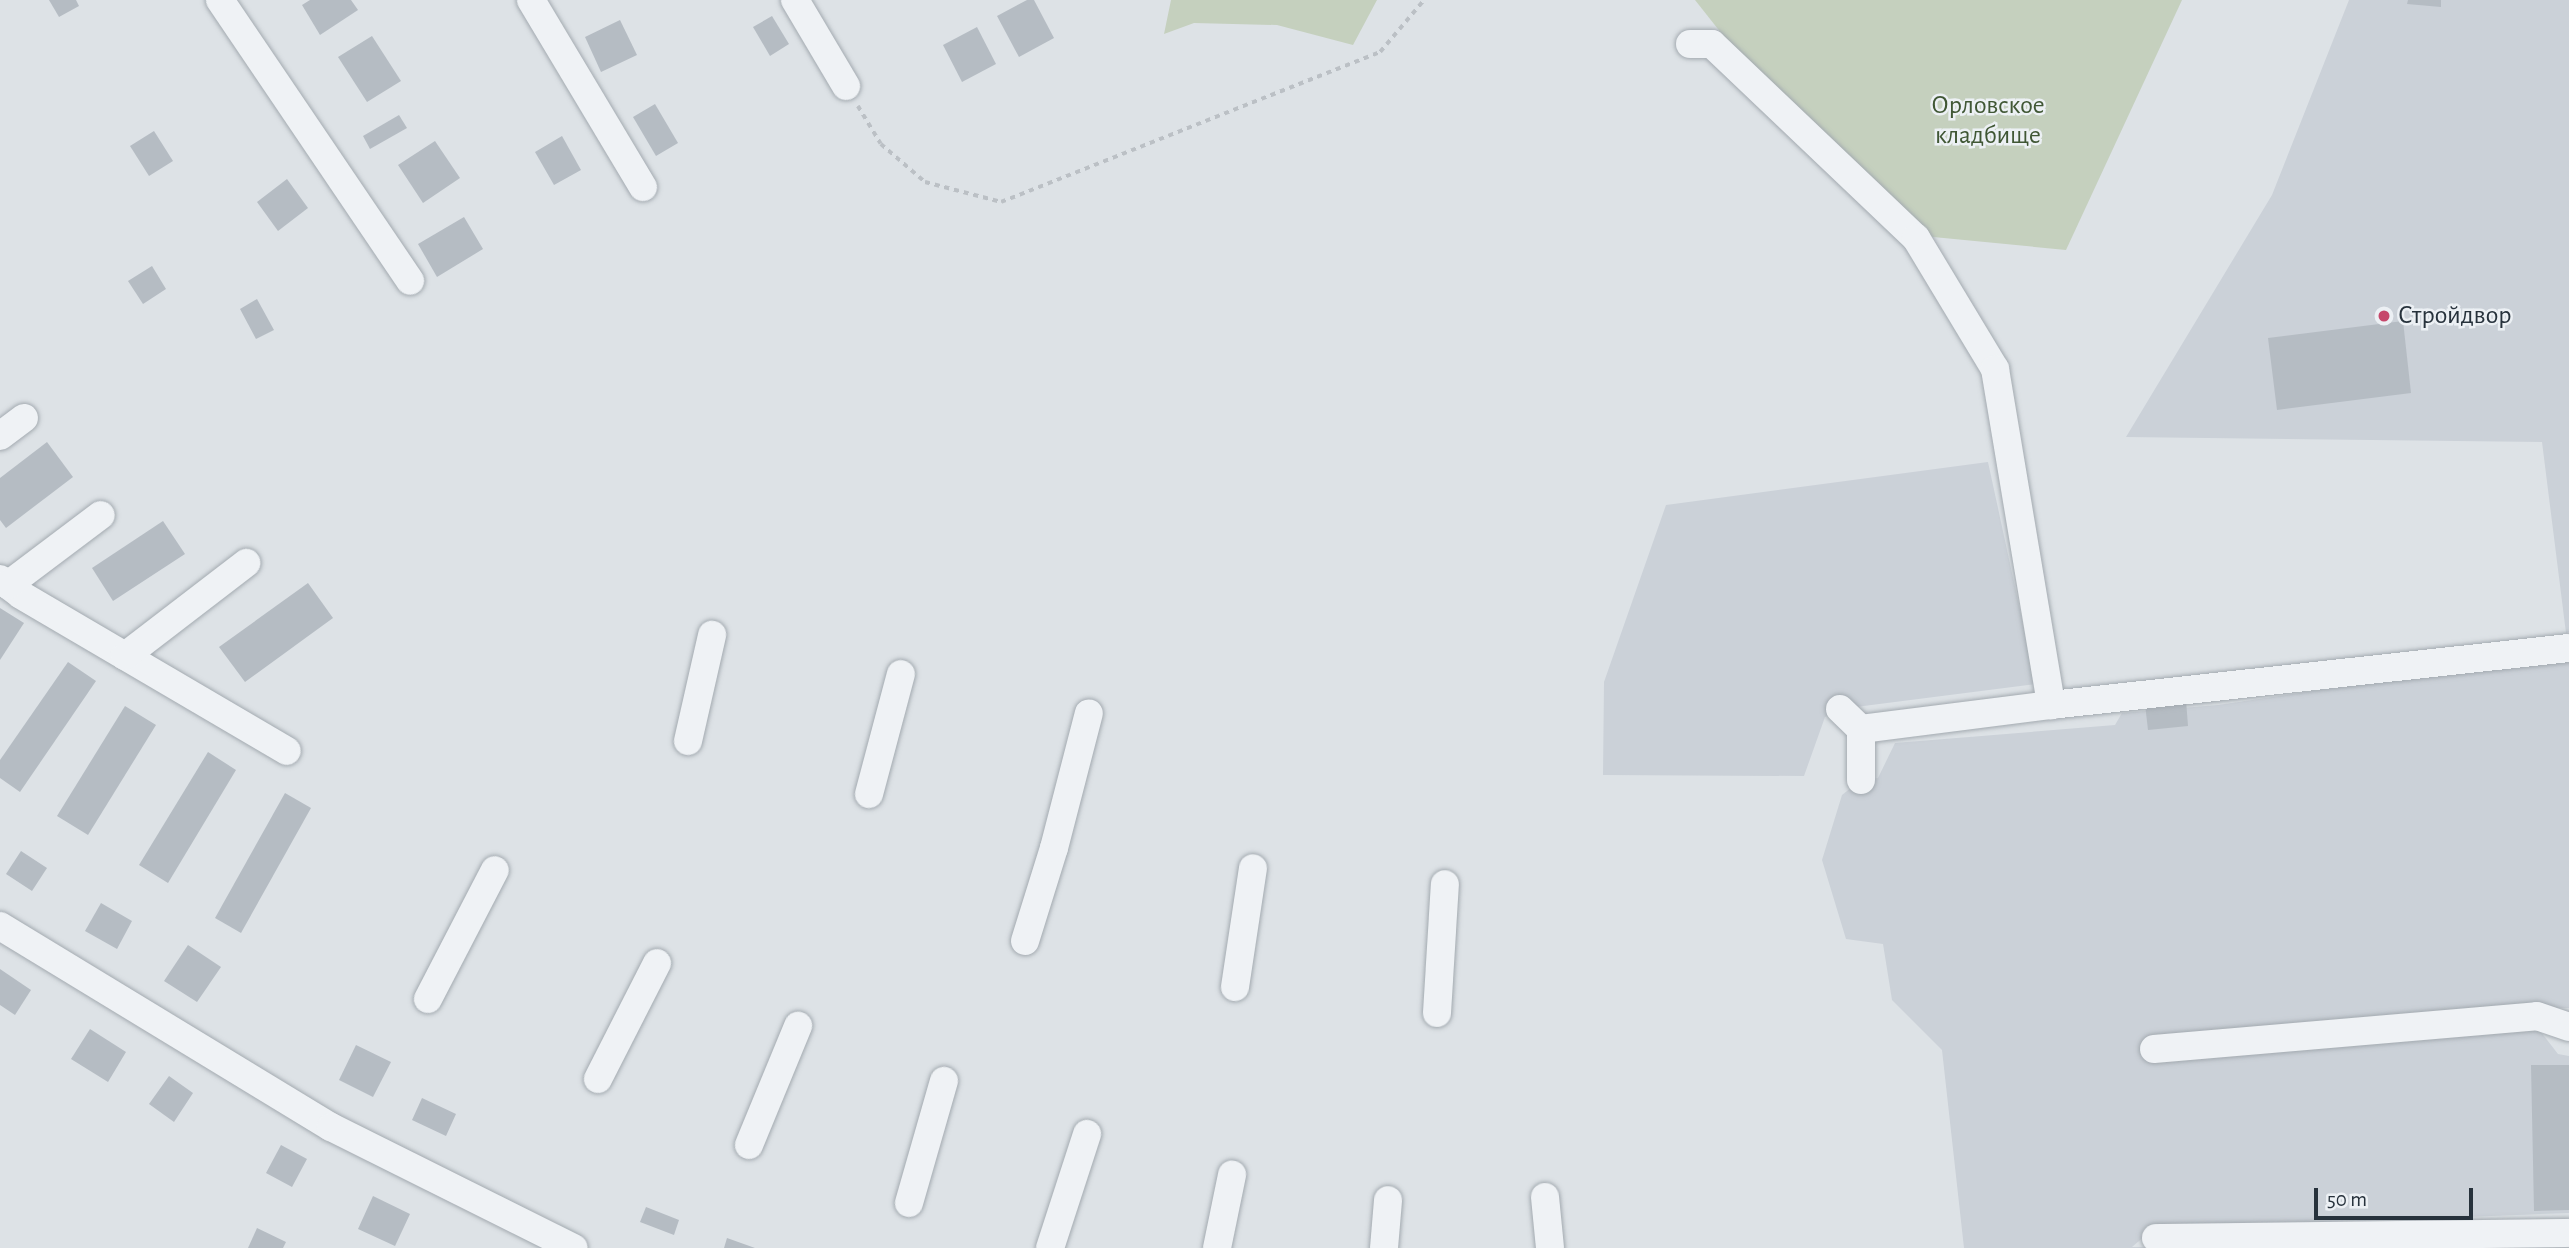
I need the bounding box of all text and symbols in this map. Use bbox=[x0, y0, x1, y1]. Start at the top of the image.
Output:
park label: Орловское кладбище bbox=[1931, 90, 2045, 152]
place label: Стройдвор bbox=[2398, 300, 2511, 332]
marker: Стройдвор bbox=[2376, 308, 2392, 324]
scale bar bbox=[2317, 1174, 2476, 1218]
text: 50 m bbox=[2327, 1189, 2367, 1210]

